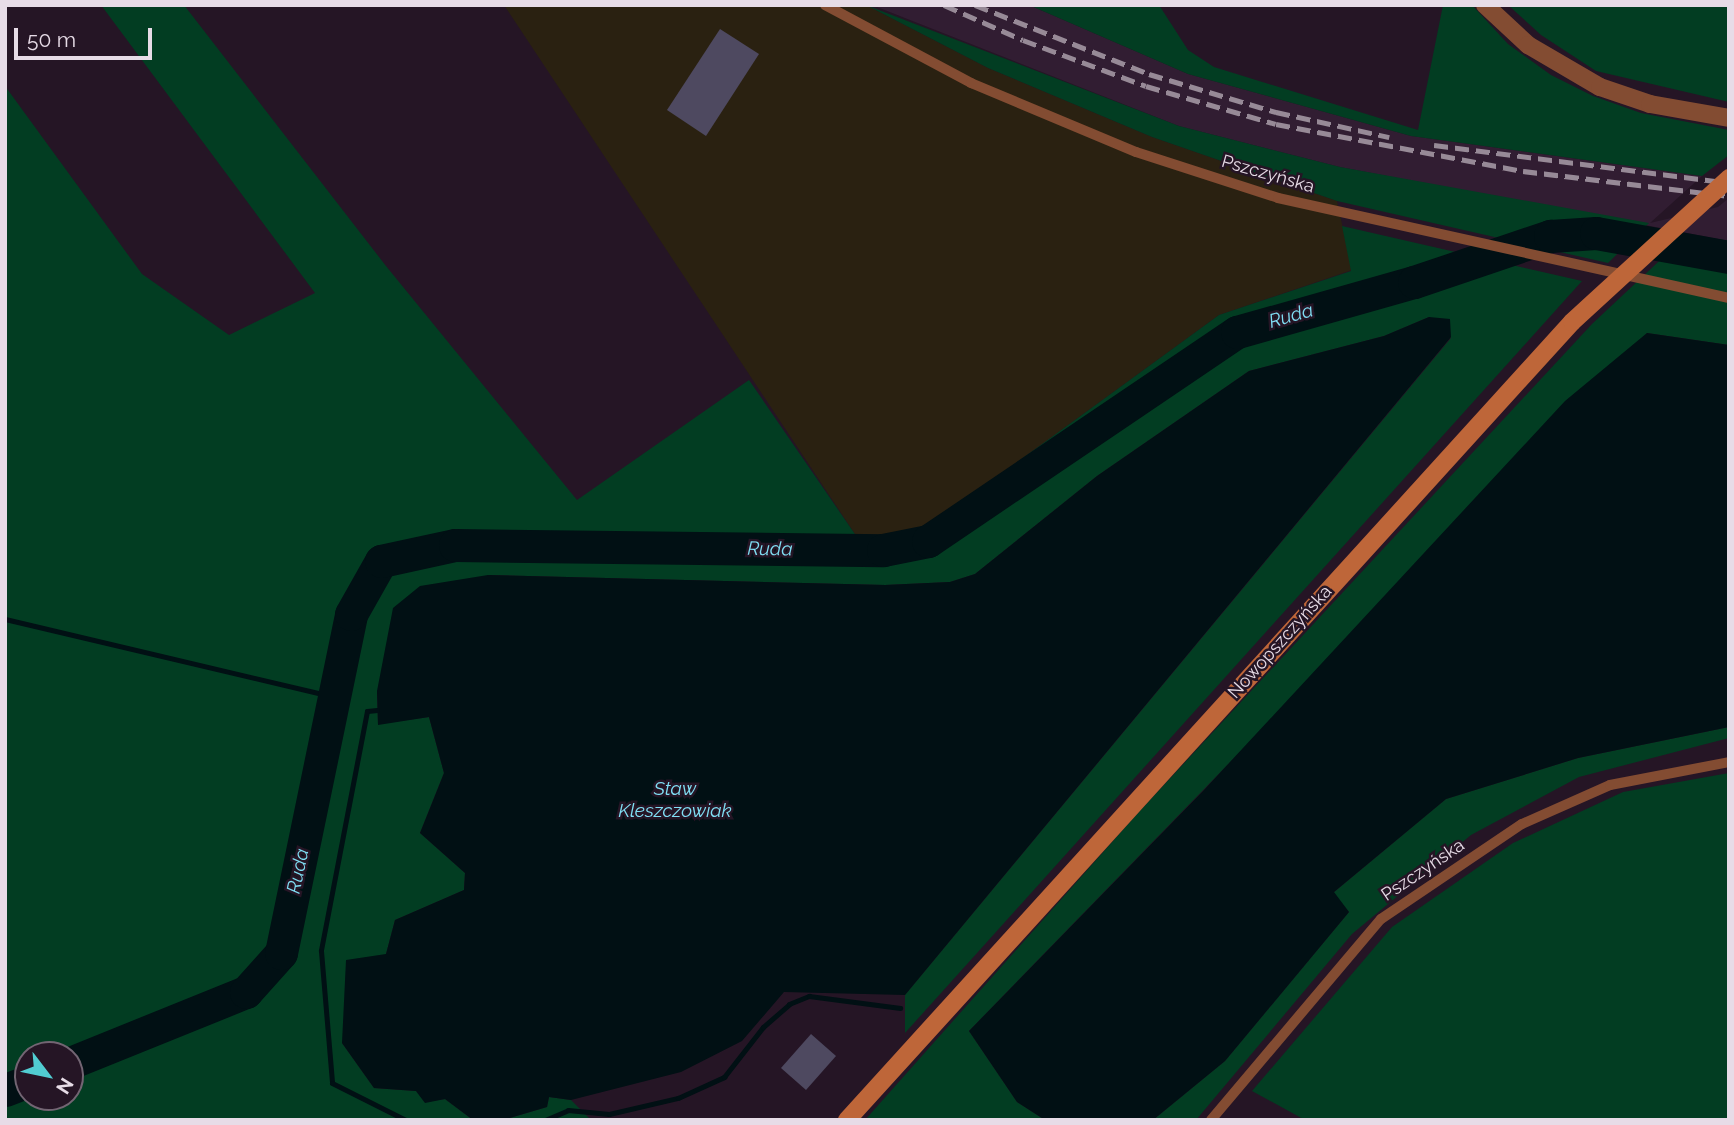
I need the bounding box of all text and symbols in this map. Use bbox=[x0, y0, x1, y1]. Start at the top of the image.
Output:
scale bar bbox=[18, 14, 156, 58]
text: 50 m bbox=[27, 27, 76, 52]
street label: Pszczyńska bbox=[1219, 150, 1317, 198]
water label: Ruda bbox=[1266, 299, 1316, 333]
water label: Ruda bbox=[747, 537, 793, 561]
street label: Nowopszczyńska bbox=[1224, 581, 1336, 703]
water label: Staw Kleszczowiak bbox=[618, 778, 732, 822]
street label: Pszczyńska bbox=[1377, 834, 1469, 906]
water label: Ruda bbox=[282, 846, 314, 896]
north arrow bbox=[14, 1041, 84, 1111]
text: N bbox=[52, 1074, 78, 1098]

